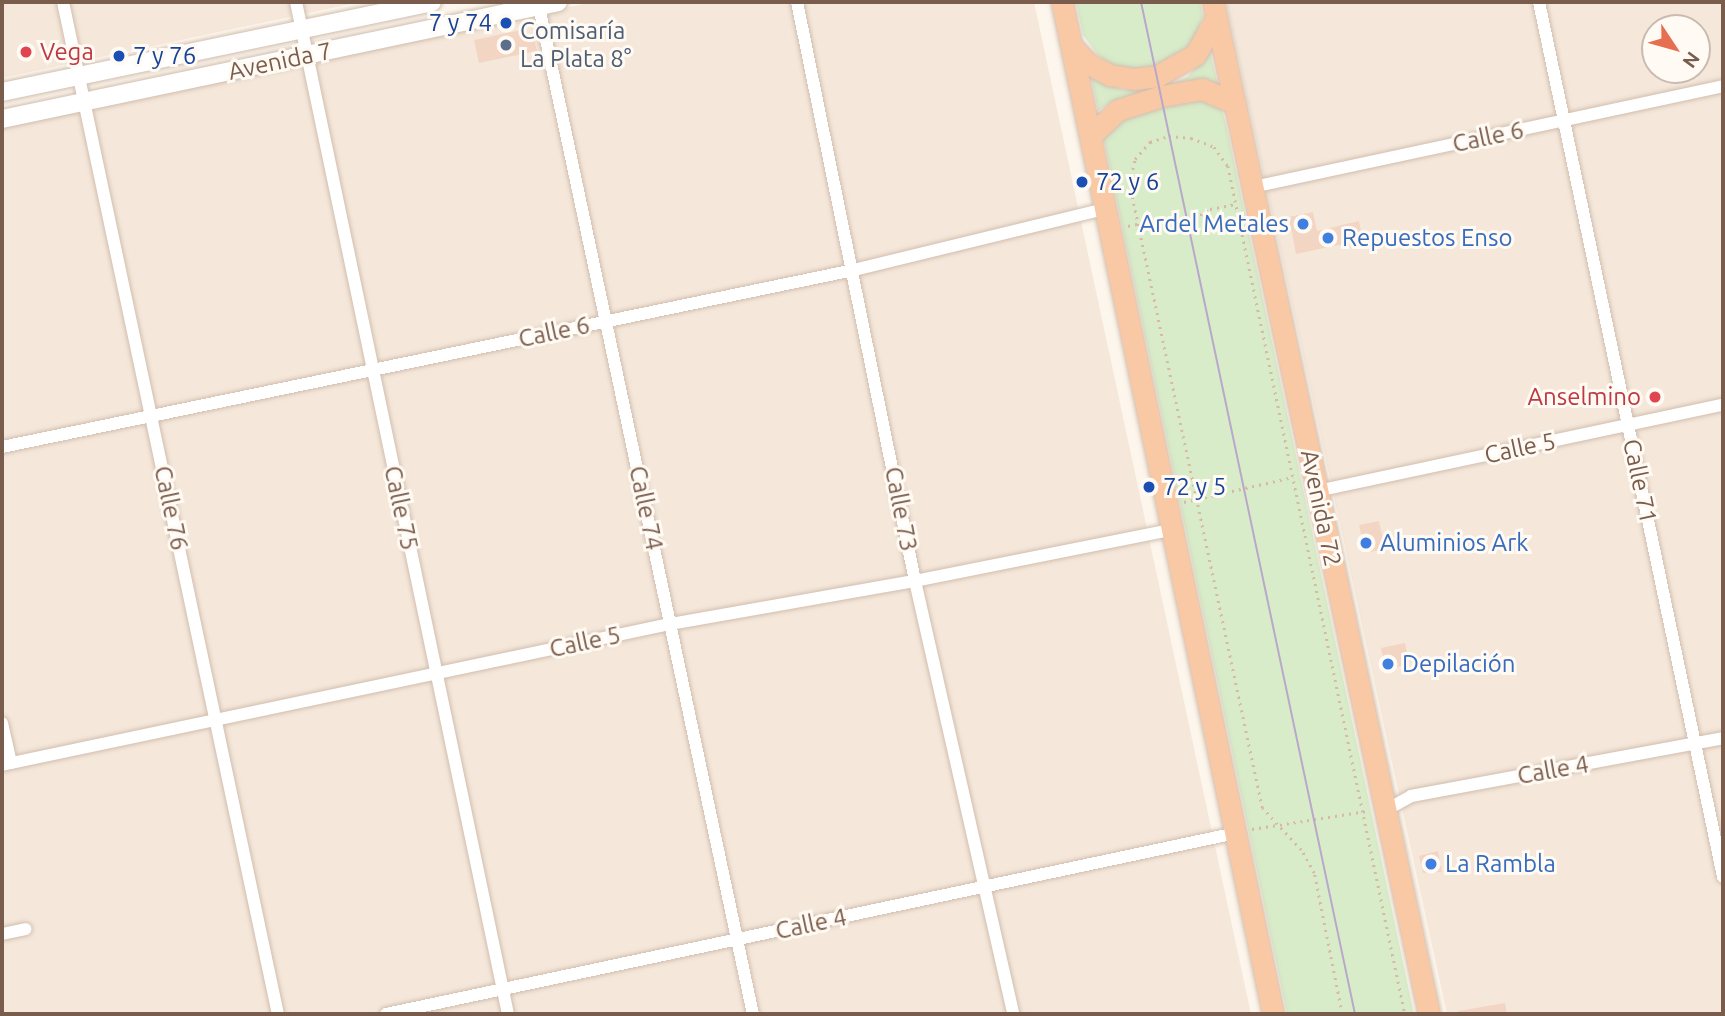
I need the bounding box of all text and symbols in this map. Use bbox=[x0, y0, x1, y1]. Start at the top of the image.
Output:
place label: 7 y 74 bbox=[429, 9, 492, 37]
north arrow bbox=[1641, 14, 1711, 84]
marker: 7 y 74 bbox=[498, 15, 514, 31]
place label: Comisaría La Plata 8° bbox=[520, 17, 632, 73]
street label: Avenida 7 bbox=[226, 36, 334, 86]
marker: Comisaría La Plata 8° bbox=[498, 37, 514, 53]
place label: Vega bbox=[40, 38, 94, 66]
place label: 7 y 76 bbox=[133, 42, 196, 70]
marker: Vega bbox=[18, 44, 34, 60]
marker: 7 y 76 bbox=[111, 48, 127, 64]
text: N bbox=[1678, 48, 1704, 72]
street label: Calle 6 bbox=[1450, 115, 1526, 159]
place label: 72 y 6 bbox=[1096, 168, 1159, 196]
marker: 72 y 6 bbox=[1074, 174, 1090, 190]
place label: Ardel Metales bbox=[1139, 210, 1289, 238]
marker: Ardel Metales bbox=[1295, 216, 1311, 232]
place label: Repuestos Enso bbox=[1342, 224, 1513, 252]
marker: Repuestos Enso bbox=[1320, 230, 1336, 246]
street label: Calle 6 bbox=[516, 310, 592, 354]
place label: Anselmino bbox=[1527, 383, 1641, 411]
marker: Anselmino bbox=[1647, 389, 1663, 405]
street label: Calle 5 bbox=[1482, 426, 1558, 470]
street label: Calle 71 bbox=[1617, 436, 1663, 526]
street label: Avenida 72 bbox=[1295, 447, 1347, 569]
street label: Calle 76 bbox=[148, 463, 194, 553]
street label: Calle 75 bbox=[378, 463, 424, 553]
street label: Calle 74 bbox=[623, 463, 669, 553]
street label: Calle 73 bbox=[879, 464, 923, 554]
place label: 72 y 5 bbox=[1163, 473, 1226, 501]
marker: 72 y 5 bbox=[1141, 479, 1157, 495]
place label: Aluminios Ark bbox=[1380, 529, 1528, 557]
marker: Aluminios Ark bbox=[1358, 535, 1374, 551]
street label: Calle 5 bbox=[547, 620, 623, 664]
place label: Depilación bbox=[1402, 650, 1515, 678]
marker: Depilación bbox=[1380, 656, 1396, 672]
street label: Calle 4 bbox=[1515, 750, 1591, 790]
place label: La Rambla bbox=[1445, 850, 1556, 878]
marker: La Rambla bbox=[1423, 856, 1439, 872]
street label: Calle 4 bbox=[773, 902, 849, 946]

